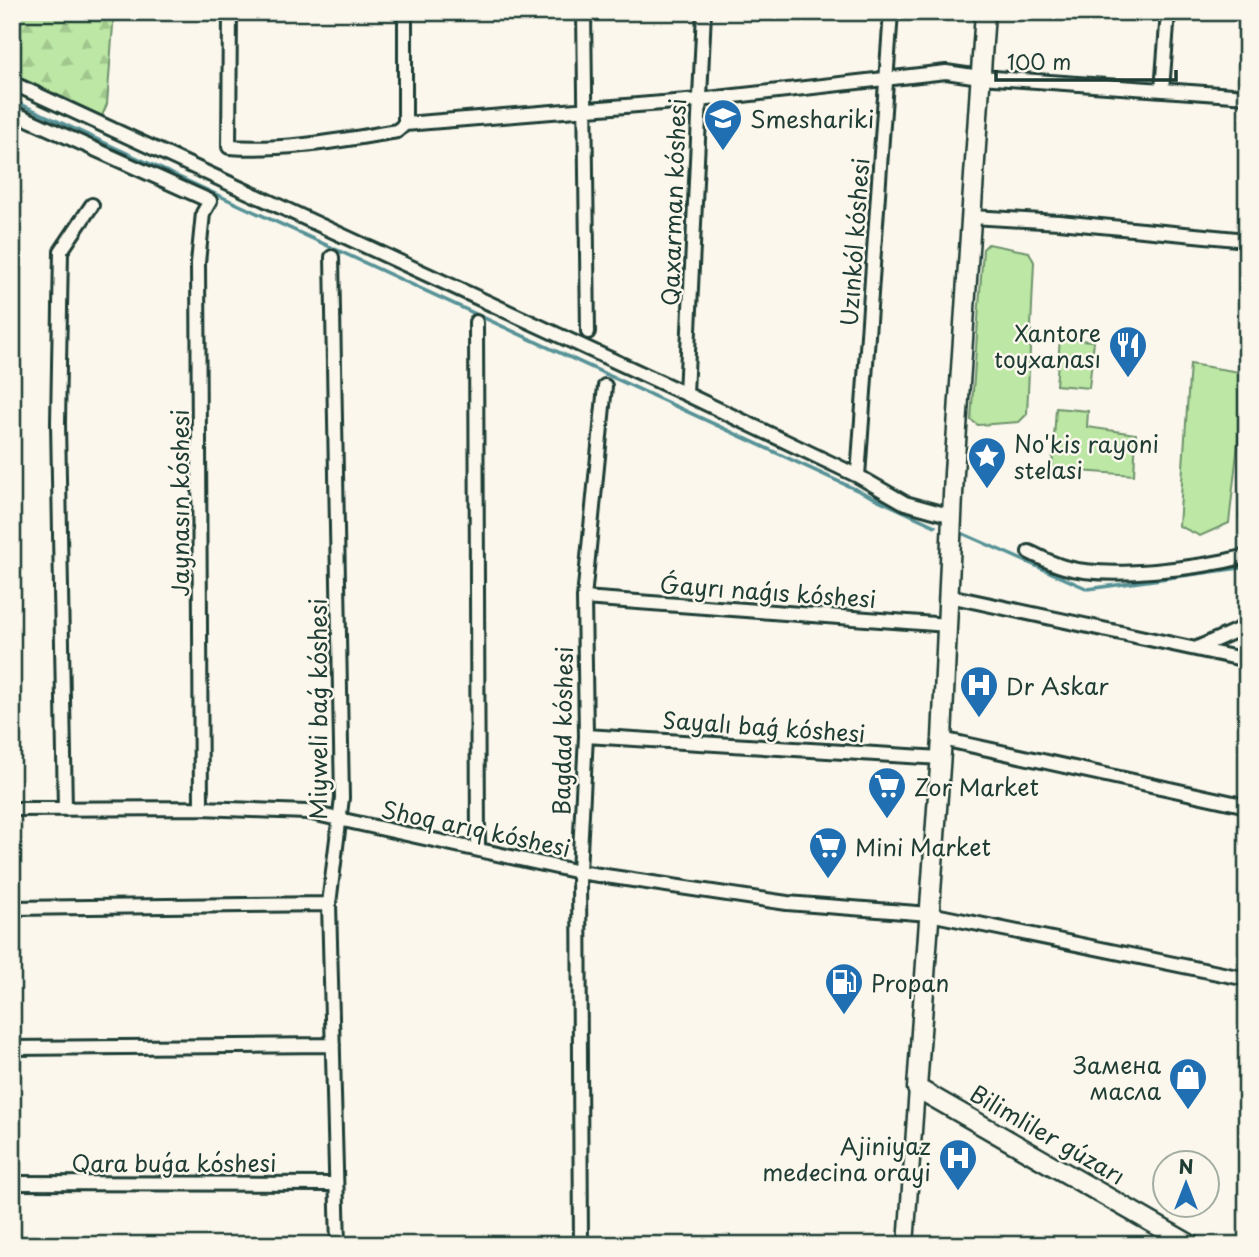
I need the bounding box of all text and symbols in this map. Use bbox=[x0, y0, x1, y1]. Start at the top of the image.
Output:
scale bar bbox=[996, 38, 1177, 82]
text: 100 m bbox=[1007, 45, 1071, 77]
school or university icon: Smeshariki bbox=[702, 97, 744, 152]
street label: Qaxarman kóshesi bbox=[652, 98, 694, 306]
place label: Smeshariki bbox=[750, 101, 874, 136]
street label: Uzınkól kóshesi bbox=[831, 157, 877, 327]
place label: Xantore toyxanası bbox=[994, 315, 1101, 376]
restaurant icon: Xantore toyxanası bbox=[1107, 324, 1149, 379]
street label: Jaynasın kóshesi bbox=[162, 409, 197, 597]
place label: No'kis rayoni stelasi bbox=[1014, 426, 1159, 487]
place icon: No'kis rayoni stelasi bbox=[966, 435, 1008, 490]
street label: Ǵayrı naǵıs kóshesi bbox=[659, 566, 877, 616]
street label: Miyweli baǵ kóshesi bbox=[300, 598, 335, 820]
street label: Bagdad kóshesi bbox=[543, 646, 581, 816]
hospital icon: Dr Askar bbox=[958, 664, 1000, 719]
place label: Dr Askar bbox=[1006, 668, 1109, 703]
street label: Sayalı baǵ kóshesi bbox=[661, 701, 867, 751]
supermarket icon: Zor Market bbox=[866, 765, 908, 820]
place label: Zor Market bbox=[914, 769, 1039, 804]
street label: Shoq arıq kóshesi bbox=[378, 791, 574, 865]
supermarket icon: Mini Market bbox=[807, 825, 849, 880]
place label: Mini Market bbox=[855, 829, 991, 864]
fuel station icon: Propan bbox=[823, 961, 865, 1016]
place label: Propan bbox=[871, 965, 949, 1000]
place label: Замена масла bbox=[1073, 1047, 1162, 1108]
shop icon: Замена масла bbox=[1167, 1056, 1209, 1111]
street label: Bilimliler gúzarı bbox=[964, 1075, 1132, 1193]
place label: Ajiniyaz medecina orayi bbox=[762, 1128, 931, 1189]
hospital icon: Ajiniyaz medecina orayi bbox=[937, 1137, 979, 1192]
street label: Qara buǵa kóshesi bbox=[72, 1145, 276, 1180]
north arrow bbox=[1150, 1148, 1220, 1218]
text: N bbox=[1178, 1152, 1194, 1180]

